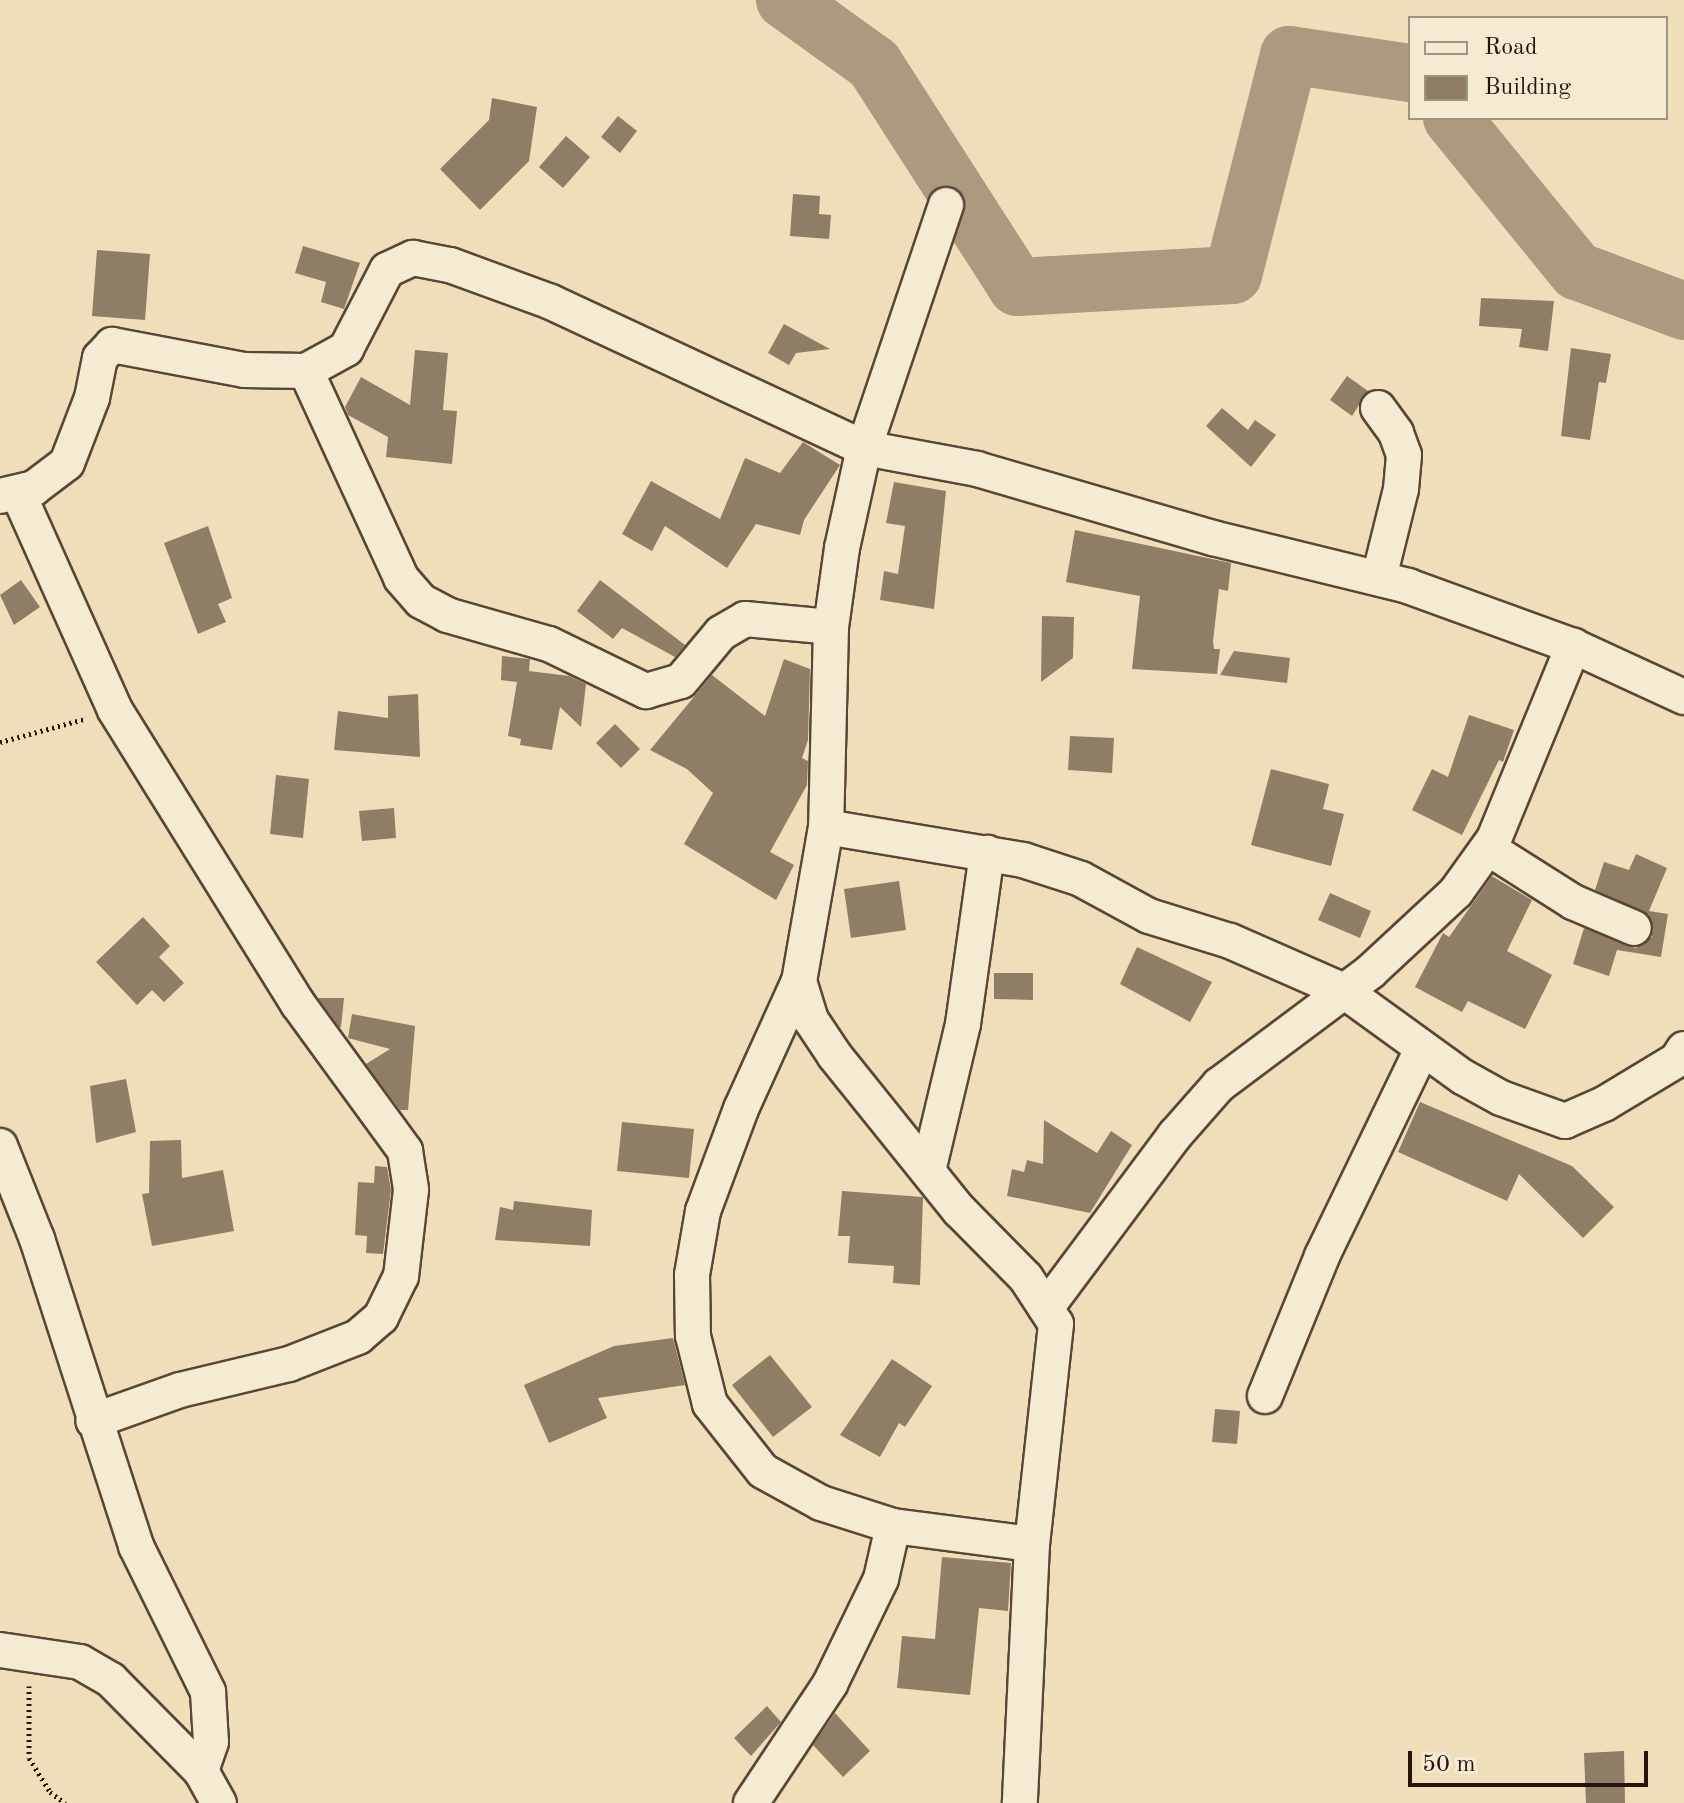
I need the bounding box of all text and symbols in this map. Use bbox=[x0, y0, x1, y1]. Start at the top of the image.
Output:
legend bbox=[1408, 16, 1668, 120]
text: Road bbox=[1484, 36, 1537, 60]
text: Building bbox=[1484, 76, 1571, 100]
scale bar bbox=[1412, 1735, 1652, 1785]
text: 50 m bbox=[1422, 1753, 1476, 1777]

